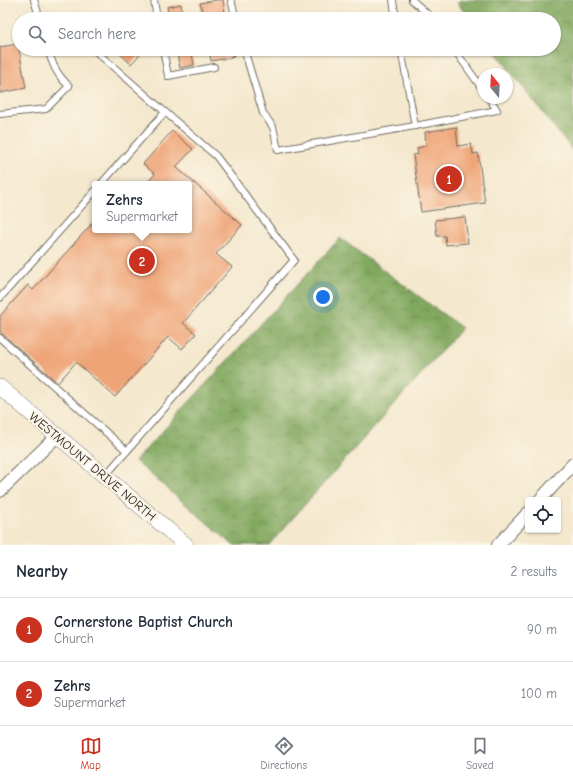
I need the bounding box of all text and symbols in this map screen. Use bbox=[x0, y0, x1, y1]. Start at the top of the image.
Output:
search box bbox=[12, 12, 561, 56]
icon: search bbox=[26, 23, 48, 45]
text: Search here bbox=[58, 25, 136, 43]
north arrow bbox=[477, 68, 513, 104]
pin: 1 bbox=[436, 164, 462, 194]
popup bbox=[92, 181, 192, 233]
text: Zehrs bbox=[106, 191, 143, 209]
text: Supermarket bbox=[106, 209, 178, 224]
pin: 2 bbox=[129, 246, 155, 276]
your location bbox=[313, 287, 333, 307]
street label: WESTMOUNT DRIVE NORTH bbox=[26, 409, 159, 524]
map controls bbox=[525, 497, 561, 533]
button: locate bbox=[525, 497, 561, 533]
text: Nearby bbox=[16, 562, 67, 581]
text: 2 results bbox=[510, 564, 557, 579]
text: Cornerstone Baptist Church bbox=[54, 613, 233, 631]
text: 1 bbox=[26, 622, 32, 637]
text: 90 m bbox=[527, 622, 557, 637]
text: Church bbox=[54, 631, 94, 646]
text: Zehrs bbox=[54, 677, 90, 695]
text: 2 bbox=[26, 686, 32, 701]
text: 100 m bbox=[521, 686, 557, 701]
text: Supermarket bbox=[54, 695, 125, 710]
tab: Map bbox=[80, 735, 102, 772]
tab: Directions bbox=[261, 735, 307, 772]
tab: Saved bbox=[466, 735, 493, 772]

